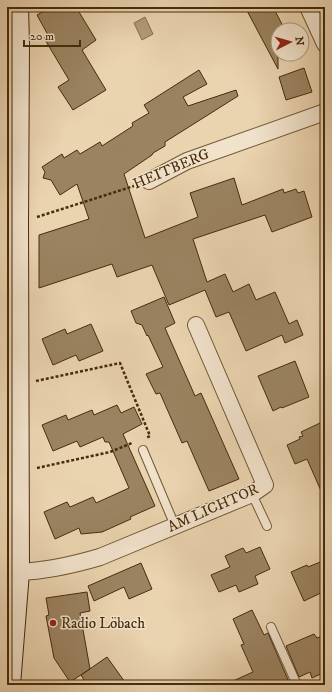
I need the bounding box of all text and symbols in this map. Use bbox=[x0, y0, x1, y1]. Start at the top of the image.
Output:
scale bar bbox=[24, 22, 80, 48]
north arrow bbox=[270, 22, 310, 62]
text: 20 m bbox=[30, 29, 54, 44]
text: N bbox=[292, 36, 306, 46]
street label: HEITBERG bbox=[130, 144, 213, 194]
street label: AM LICHTOR bbox=[164, 479, 262, 537]
place label: Radio Löbach bbox=[61, 614, 145, 633]
marker: Radio Löbach bbox=[48, 618, 58, 628]

